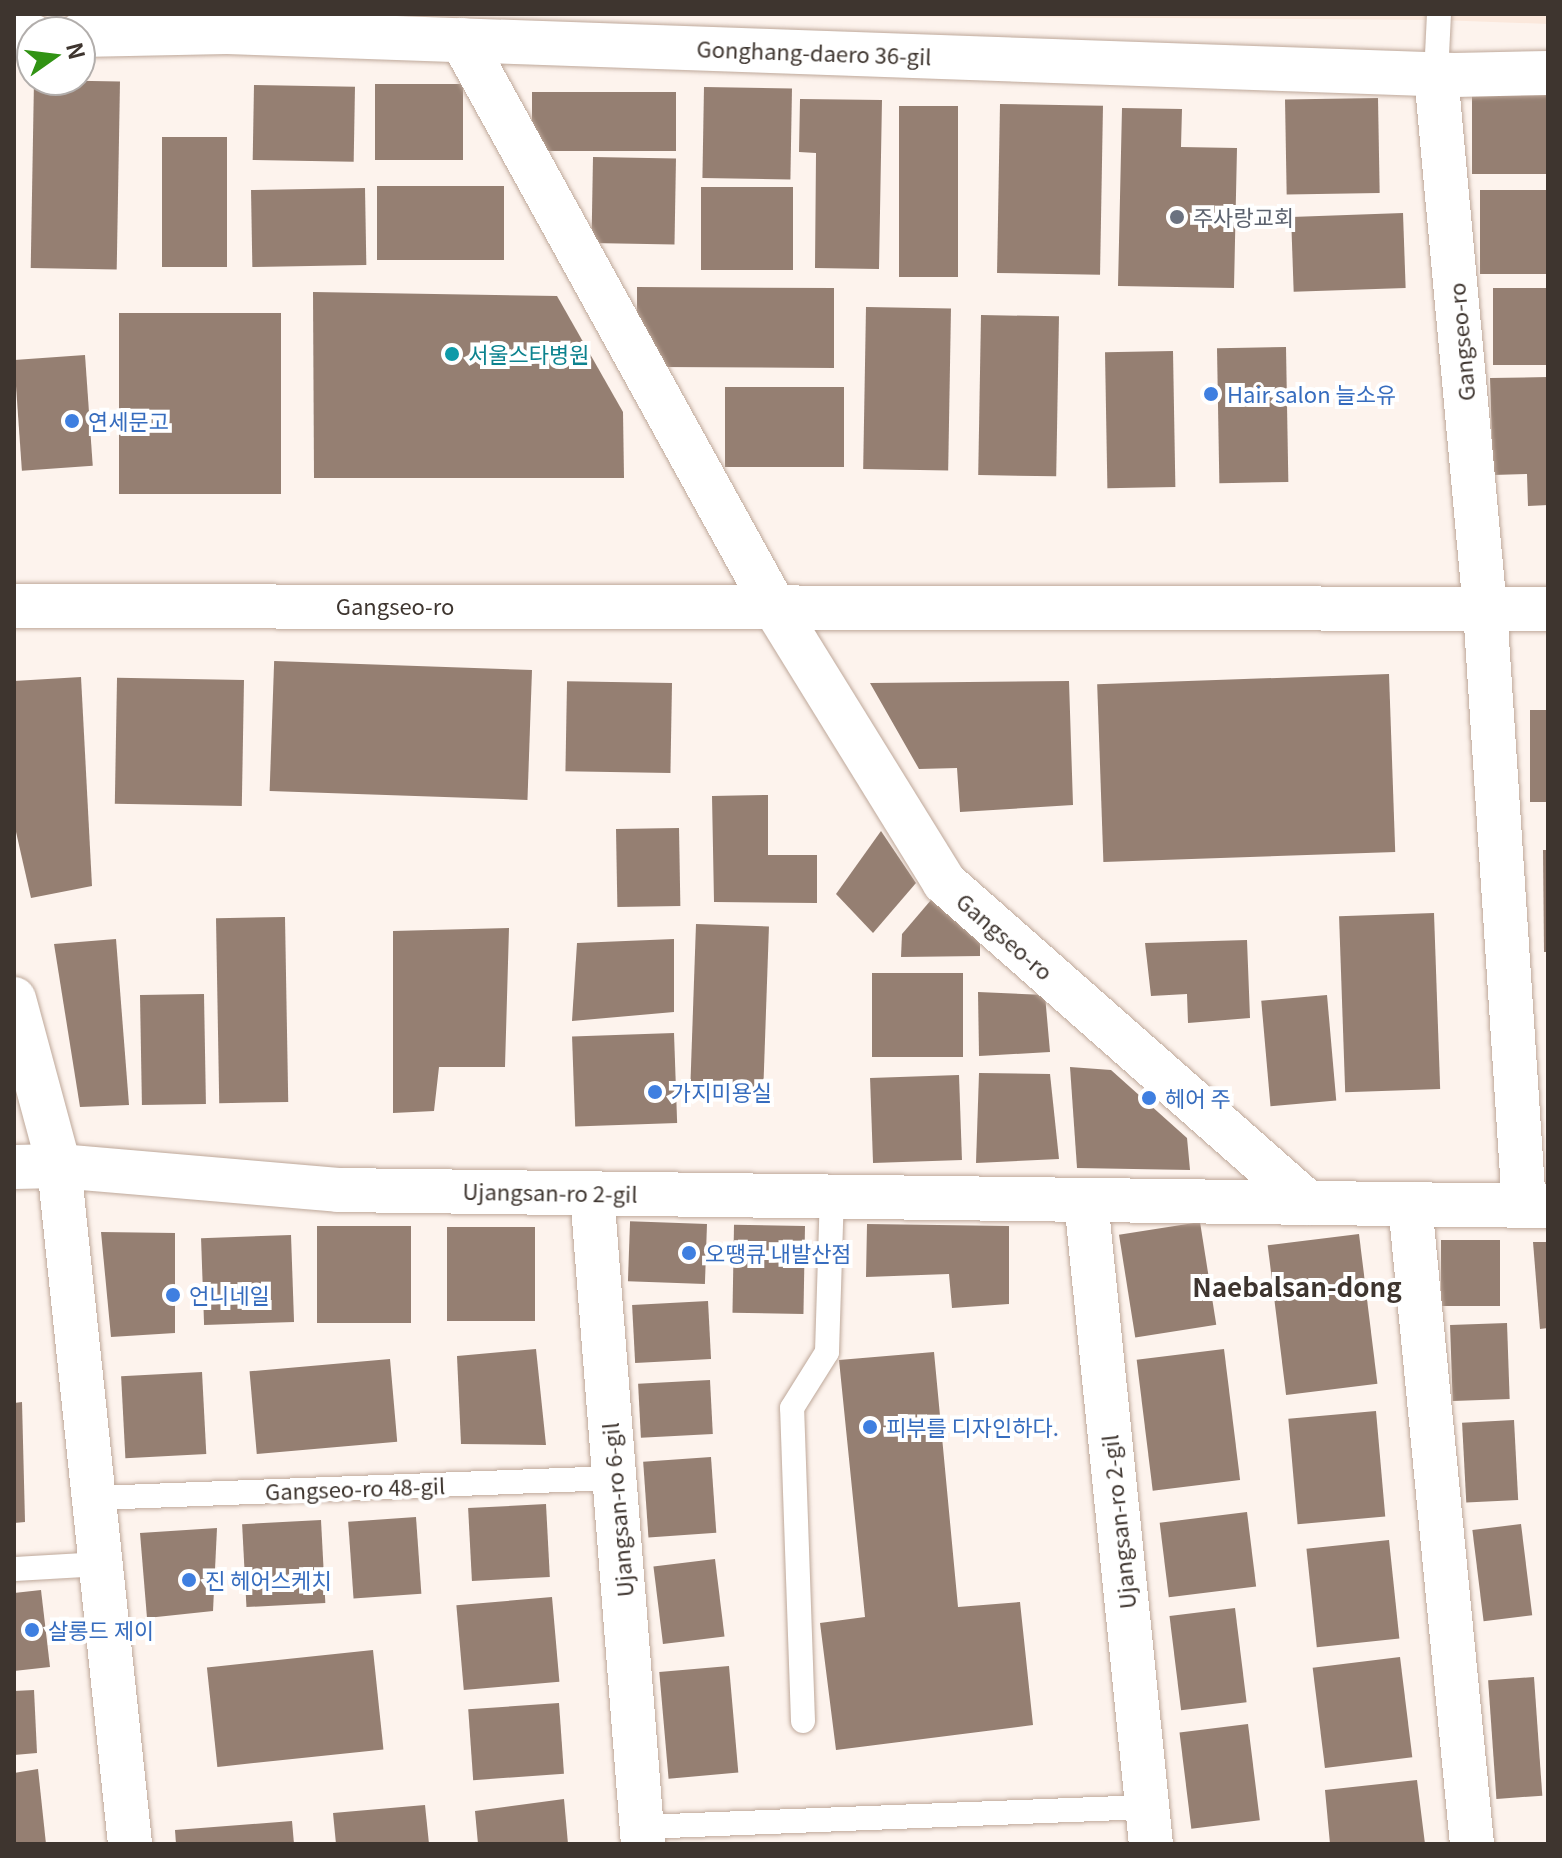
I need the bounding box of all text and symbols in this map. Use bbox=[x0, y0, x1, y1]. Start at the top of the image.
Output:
north arrow bbox=[16, 16, 96, 96]
street label: Gonghang-daero 36-gil bbox=[696, 35, 932, 69]
text: N bbox=[60, 39, 95, 63]
place label: 주사랑교회 bbox=[1193, 204, 1294, 230]
marker: 주사랑교회 bbox=[1168, 208, 1186, 226]
street label: Gangseo-ro bbox=[1443, 282, 1479, 402]
place label: 서울스타병원 bbox=[468, 341, 589, 367]
marker: 서울스타병원 bbox=[443, 345, 461, 363]
place label: Hair salon 늘소유 bbox=[1227, 381, 1396, 407]
marker: Hair salon 늘소유 bbox=[1202, 385, 1220, 403]
place label: 연세문고 bbox=[88, 408, 169, 434]
marker: 연세문고 bbox=[63, 412, 81, 430]
street label: Gangseo-ro bbox=[336, 593, 454, 619]
street label: Gangseo-ro bbox=[952, 887, 1058, 985]
place label: 가지미용실 bbox=[671, 1079, 772, 1105]
marker: 가지미용실 bbox=[646, 1083, 664, 1101]
place label: 헤어 주 bbox=[1165, 1085, 1231, 1111]
marker: 헤어 주 bbox=[1140, 1089, 1158, 1107]
street label: Ujangsan-ro 2-gil bbox=[462, 1177, 638, 1207]
place label: 오땡큐 내발산점 bbox=[705, 1240, 852, 1266]
marker: 오땡큐 내발산점 bbox=[680, 1244, 698, 1262]
district label: Naebalsan-dong bbox=[1192, 1270, 1402, 1302]
place label: 언니네일 bbox=[189, 1282, 270, 1308]
marker: 언니네일 bbox=[164, 1286, 182, 1304]
place label: 피부를 디자인하다. bbox=[886, 1414, 1059, 1440]
marker: 피부를 디자인하다. bbox=[861, 1418, 879, 1436]
street label: Ujangsan-ro 6-gil bbox=[596, 1422, 638, 1598]
street label: Ujangsan-ro 2-gil bbox=[1096, 1434, 1140, 1610]
street label: Gangseo-ro 48-gil bbox=[265, 1472, 445, 1504]
place label: 진 헤어스케치 bbox=[205, 1567, 331, 1593]
marker: 진 헤어스케치 bbox=[180, 1571, 198, 1589]
place label: 살롱드 제이 bbox=[48, 1617, 154, 1643]
marker: 살롱드 제이 bbox=[23, 1621, 41, 1639]

